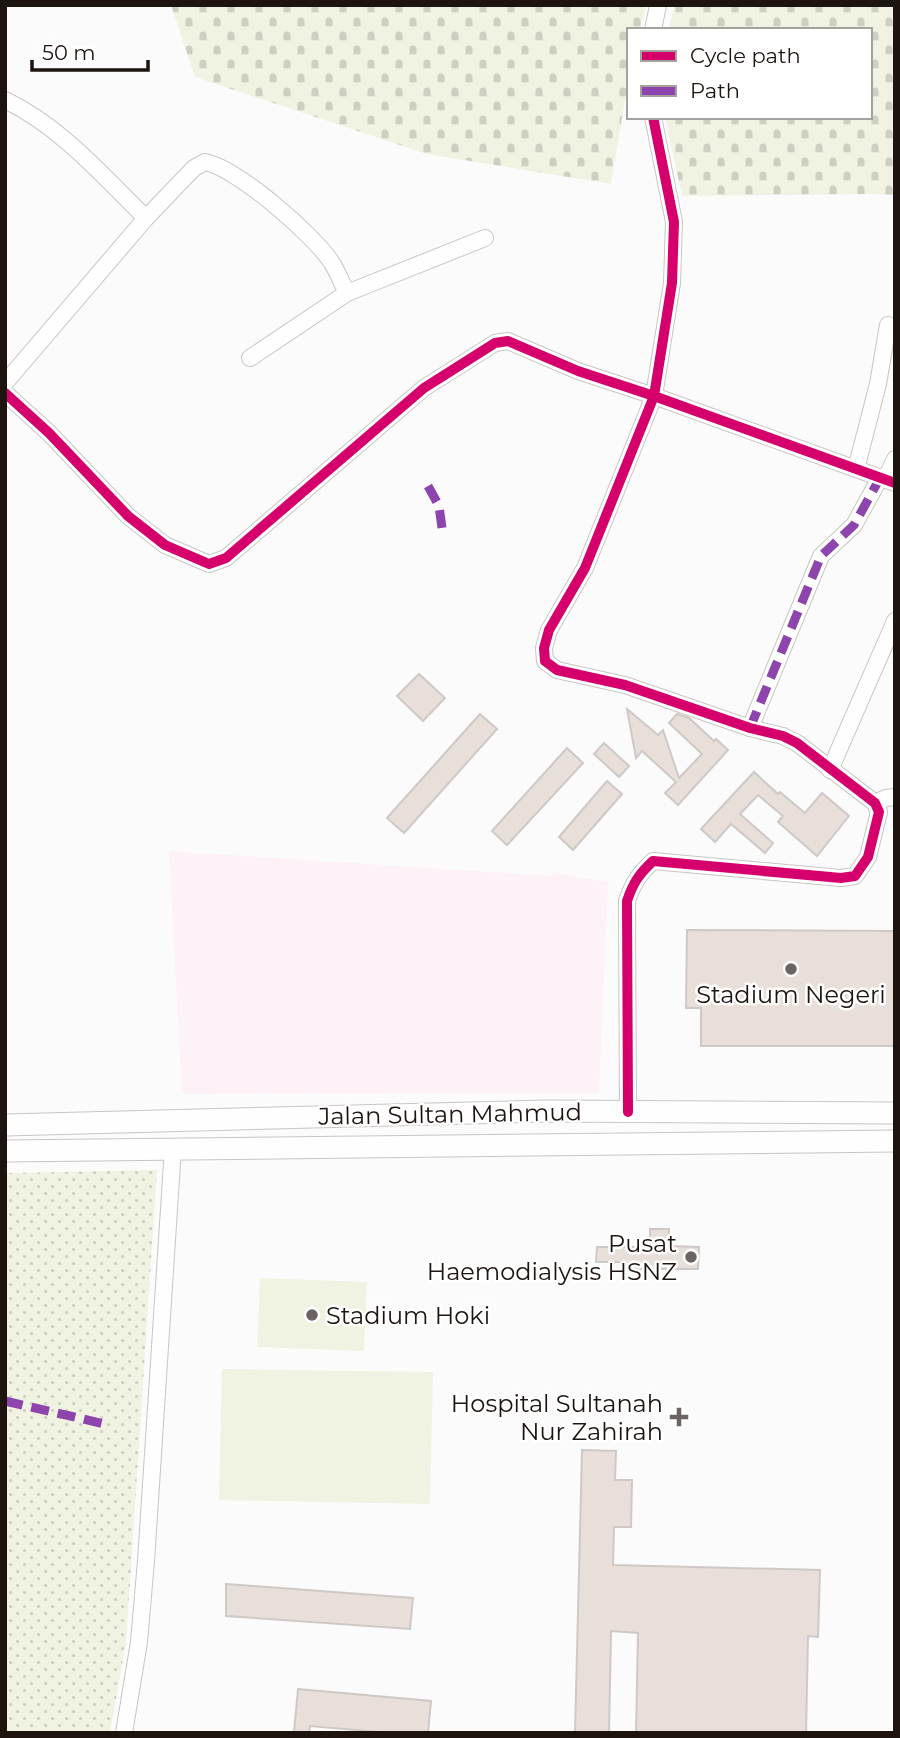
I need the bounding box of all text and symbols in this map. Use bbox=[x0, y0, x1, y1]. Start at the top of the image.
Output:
scale bar bbox=[32, 28, 147, 72]
legend bbox=[627, 28, 872, 119]
text: 50 m bbox=[42, 40, 96, 65]
text: Cycle path bbox=[690, 43, 801, 68]
text: Path bbox=[690, 78, 740, 103]
marker: Stadium Negeri bbox=[783, 961, 799, 977]
place label: Stadium Negeri bbox=[696, 980, 886, 1009]
street label: Jalan Sultan Mahmud bbox=[317, 1097, 582, 1131]
place label: Pusat Haemodialysis HSNZ bbox=[427, 1229, 677, 1286]
marker: Pusat Haemodialysis HSNZ bbox=[683, 1249, 699, 1265]
place label: Stadium Hoki bbox=[326, 1301, 490, 1330]
marker: Stadium Hoki bbox=[304, 1307, 320, 1323]
place label: Hospital Sultanah Nur Zahirah bbox=[451, 1389, 663, 1446]
marker: Hospital Sultanah Nur Zahirah bbox=[669, 1407, 689, 1427]

